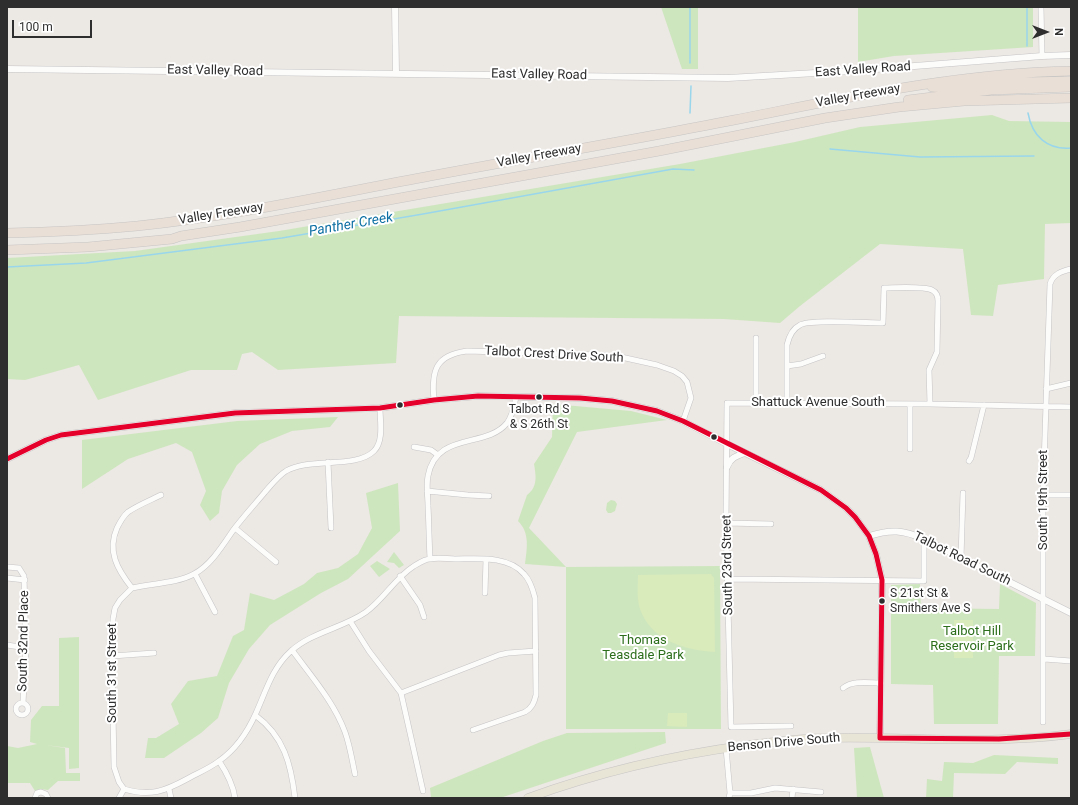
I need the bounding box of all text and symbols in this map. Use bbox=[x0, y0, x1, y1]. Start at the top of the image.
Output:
scale bar bbox=[14, 12, 94, 38]
north arrow bbox=[1026, 12, 1066, 52]
text: 100 m bbox=[19, 20, 53, 34]
text: N bbox=[1052, 28, 1065, 36]
street label: East Valley Road bbox=[815, 59, 911, 81]
street label: East Valley Road bbox=[167, 62, 263, 80]
street label: East Valley Road bbox=[491, 66, 587, 84]
street label: Valley Freeway bbox=[815, 81, 901, 111]
street label: Valley Freeway bbox=[496, 141, 582, 171]
street label: Valley Freeway bbox=[178, 200, 264, 228]
water label: Panther Creek bbox=[308, 209, 394, 241]
street label: Talbot Crest Drive South bbox=[484, 344, 624, 366]
marker: Talbot Rd S & S 26th St bbox=[534, 392, 544, 402]
street label: Shattuck Avenue South bbox=[751, 395, 885, 411]
unlabelled marker bbox=[395, 400, 405, 410]
place label: Talbot Rd S & S 26th St bbox=[509, 403, 569, 431]
unlabelled marker bbox=[709, 432, 719, 442]
street label: South 19th Street bbox=[1036, 450, 1052, 550]
street label: South 23rd Street bbox=[719, 515, 737, 615]
street label: Talbot Road South bbox=[911, 529, 1013, 589]
place label: S 21st St & Smithers Ave S bbox=[890, 587, 970, 615]
street label: South 32nd Place bbox=[15, 590, 33, 692]
marker: S 21st St & Smithers Ave S bbox=[877, 596, 887, 606]
street label: South 31st Street bbox=[105, 623, 121, 723]
park label: Talbot Hill Reservoir Park bbox=[930, 624, 1014, 655]
park label: Thomas Teasdale Park bbox=[602, 633, 684, 664]
street label: Benson Drive South bbox=[727, 730, 841, 756]

